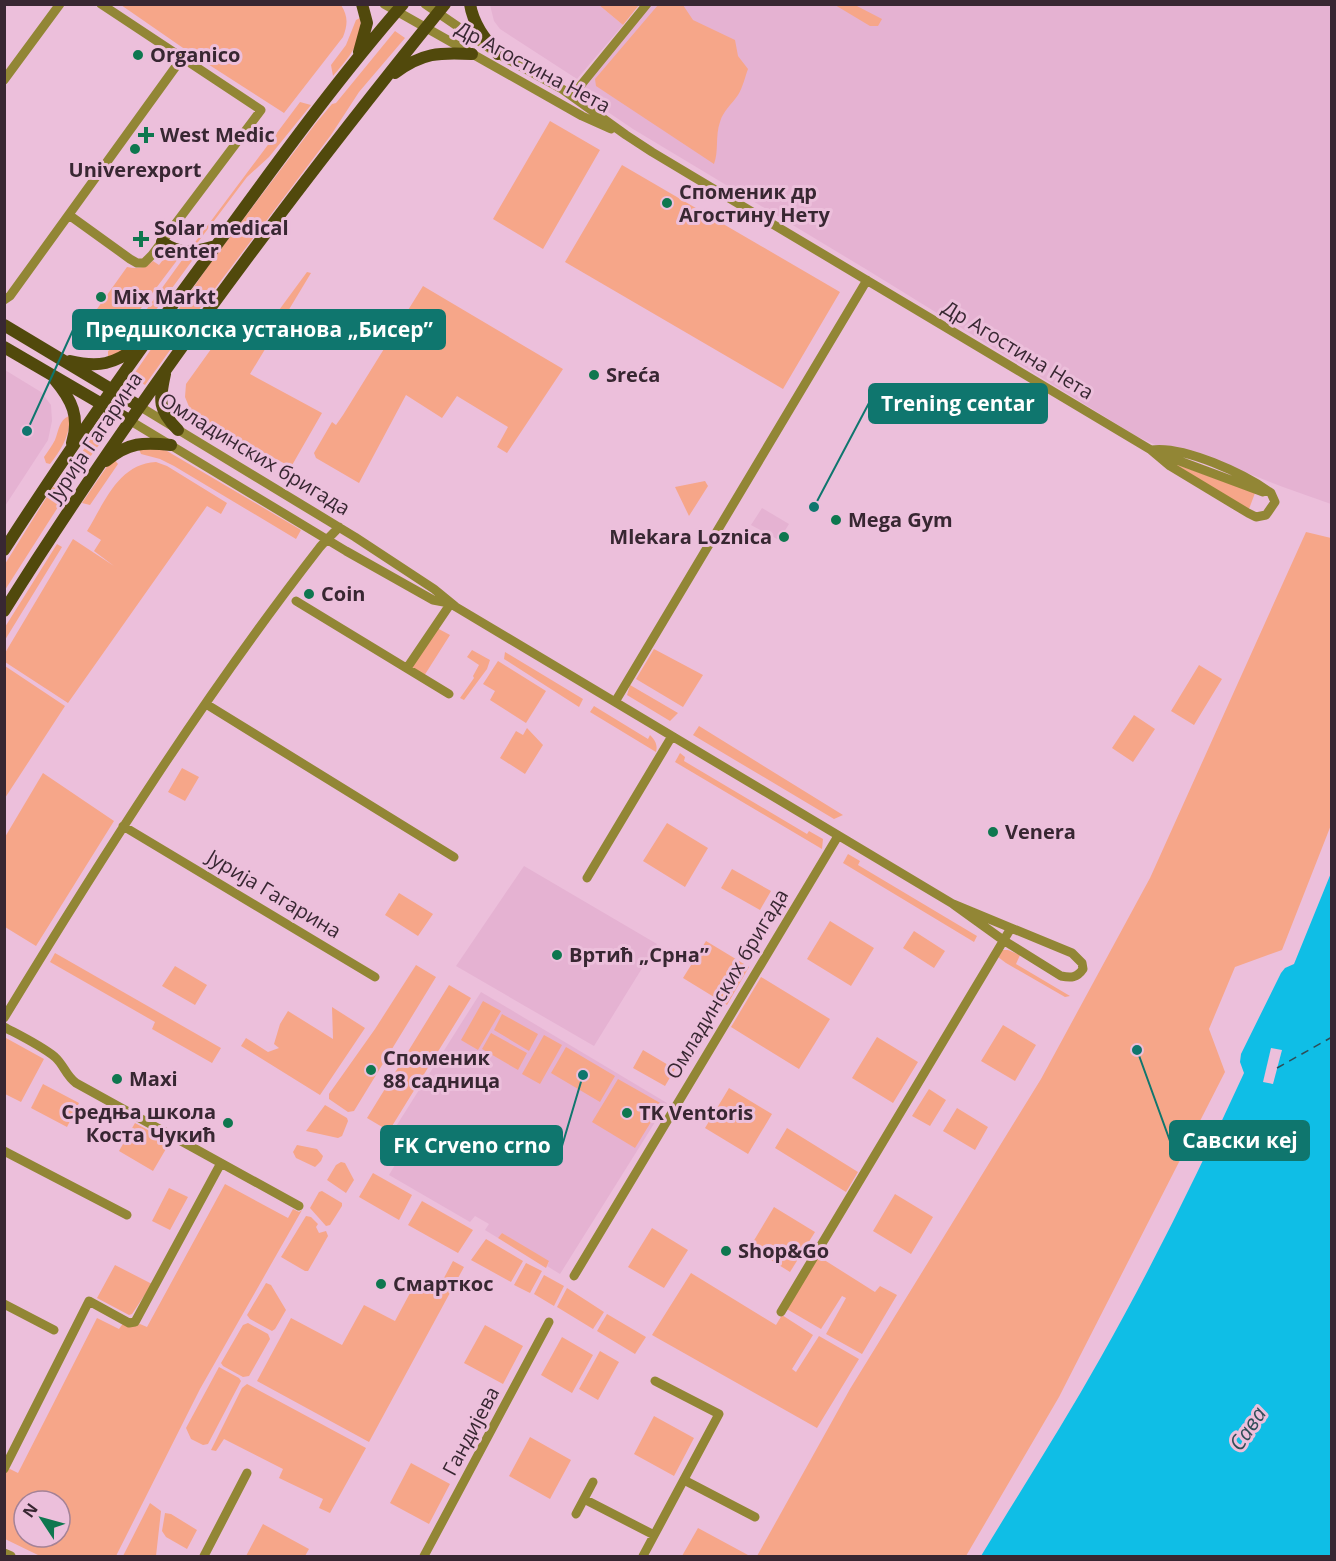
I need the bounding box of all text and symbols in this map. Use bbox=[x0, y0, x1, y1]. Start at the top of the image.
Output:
street label: Др Агостина Нета bbox=[451, 14, 615, 119]
place label: Organico bbox=[150, 41, 240, 68]
marker: Organico bbox=[131, 48, 145, 62]
place label: West Medic bbox=[160, 121, 275, 148]
marker: West Medic bbox=[137, 126, 155, 144]
marker: Univerexport bbox=[128, 142, 142, 156]
place label: Univerexport bbox=[69, 156, 202, 183]
place label: Споменик др Агостину Нету bbox=[679, 178, 830, 228]
marker: Споменик др Агостину Нету bbox=[660, 196, 674, 210]
place label: Solar medical center bbox=[154, 214, 289, 264]
marker: Solar medical center bbox=[132, 230, 150, 248]
place label: Mix Markt bbox=[113, 283, 216, 310]
marker: Mix Markt bbox=[94, 290, 108, 304]
street label: Др Агостина Нета bbox=[938, 294, 1099, 405]
callout: Предшколска установа „Бисер” bbox=[73, 310, 445, 349]
text: Предшколска установа „Бисер” bbox=[85, 315, 433, 343]
place label: Sreća bbox=[606, 361, 660, 388]
street label: Јурија Гагарина bbox=[40, 366, 148, 509]
marker: Sreća bbox=[587, 368, 601, 382]
callout: Trening centar bbox=[869, 384, 1047, 423]
street label: Омладинских бригада bbox=[155, 386, 355, 521]
text: Trening centar bbox=[881, 389, 1035, 417]
place label: Mega Gym bbox=[848, 506, 953, 533]
marker: Mega Gym bbox=[829, 513, 843, 527]
place label: Mlekara Loznica bbox=[609, 523, 772, 550]
marker: Mlekara Loznica bbox=[777, 530, 791, 544]
place label: Coin bbox=[321, 580, 365, 607]
marker: Coin bbox=[302, 587, 316, 601]
place label: Venera bbox=[1005, 818, 1076, 845]
marker: Venera bbox=[986, 825, 1000, 839]
street label: Јурија Гагарина bbox=[201, 842, 346, 944]
street label: Омладинских бригада bbox=[659, 884, 794, 1084]
place label: Вртић „Срна” bbox=[569, 941, 709, 968]
marker: Вртић „Срна” bbox=[550, 948, 564, 962]
place label: Споменик 88 садница bbox=[383, 1044, 500, 1094]
marker: Споменик 88 садница bbox=[364, 1063, 378, 1077]
place label: Maxi bbox=[129, 1065, 178, 1092]
marker: Maxi bbox=[110, 1072, 124, 1086]
place label: Средња школа Коста Чукић bbox=[61, 1098, 216, 1148]
place label: TK Ventoris bbox=[639, 1099, 753, 1126]
marker: TK Ventoris bbox=[620, 1106, 634, 1120]
marker: Средња школа Коста Чукић bbox=[221, 1116, 235, 1130]
callout: Савски кеј bbox=[1170, 1121, 1309, 1160]
callout: FK Crveno crno bbox=[381, 1126, 562, 1165]
text: Савски кеј bbox=[1182, 1126, 1298, 1154]
text: FK Crveno crno bbox=[393, 1131, 551, 1159]
place label: Shop&Go bbox=[738, 1237, 829, 1264]
marker: Shop&Go bbox=[719, 1244, 733, 1258]
place label: Смарткос bbox=[393, 1270, 493, 1297]
marker: Смарткос bbox=[374, 1277, 388, 1291]
street label: Гандијева bbox=[436, 1381, 505, 1480]
water label: Сава bbox=[1222, 1401, 1272, 1456]
north arrow bbox=[12, 1489, 72, 1549]
text: N bbox=[17, 1498, 43, 1522]

